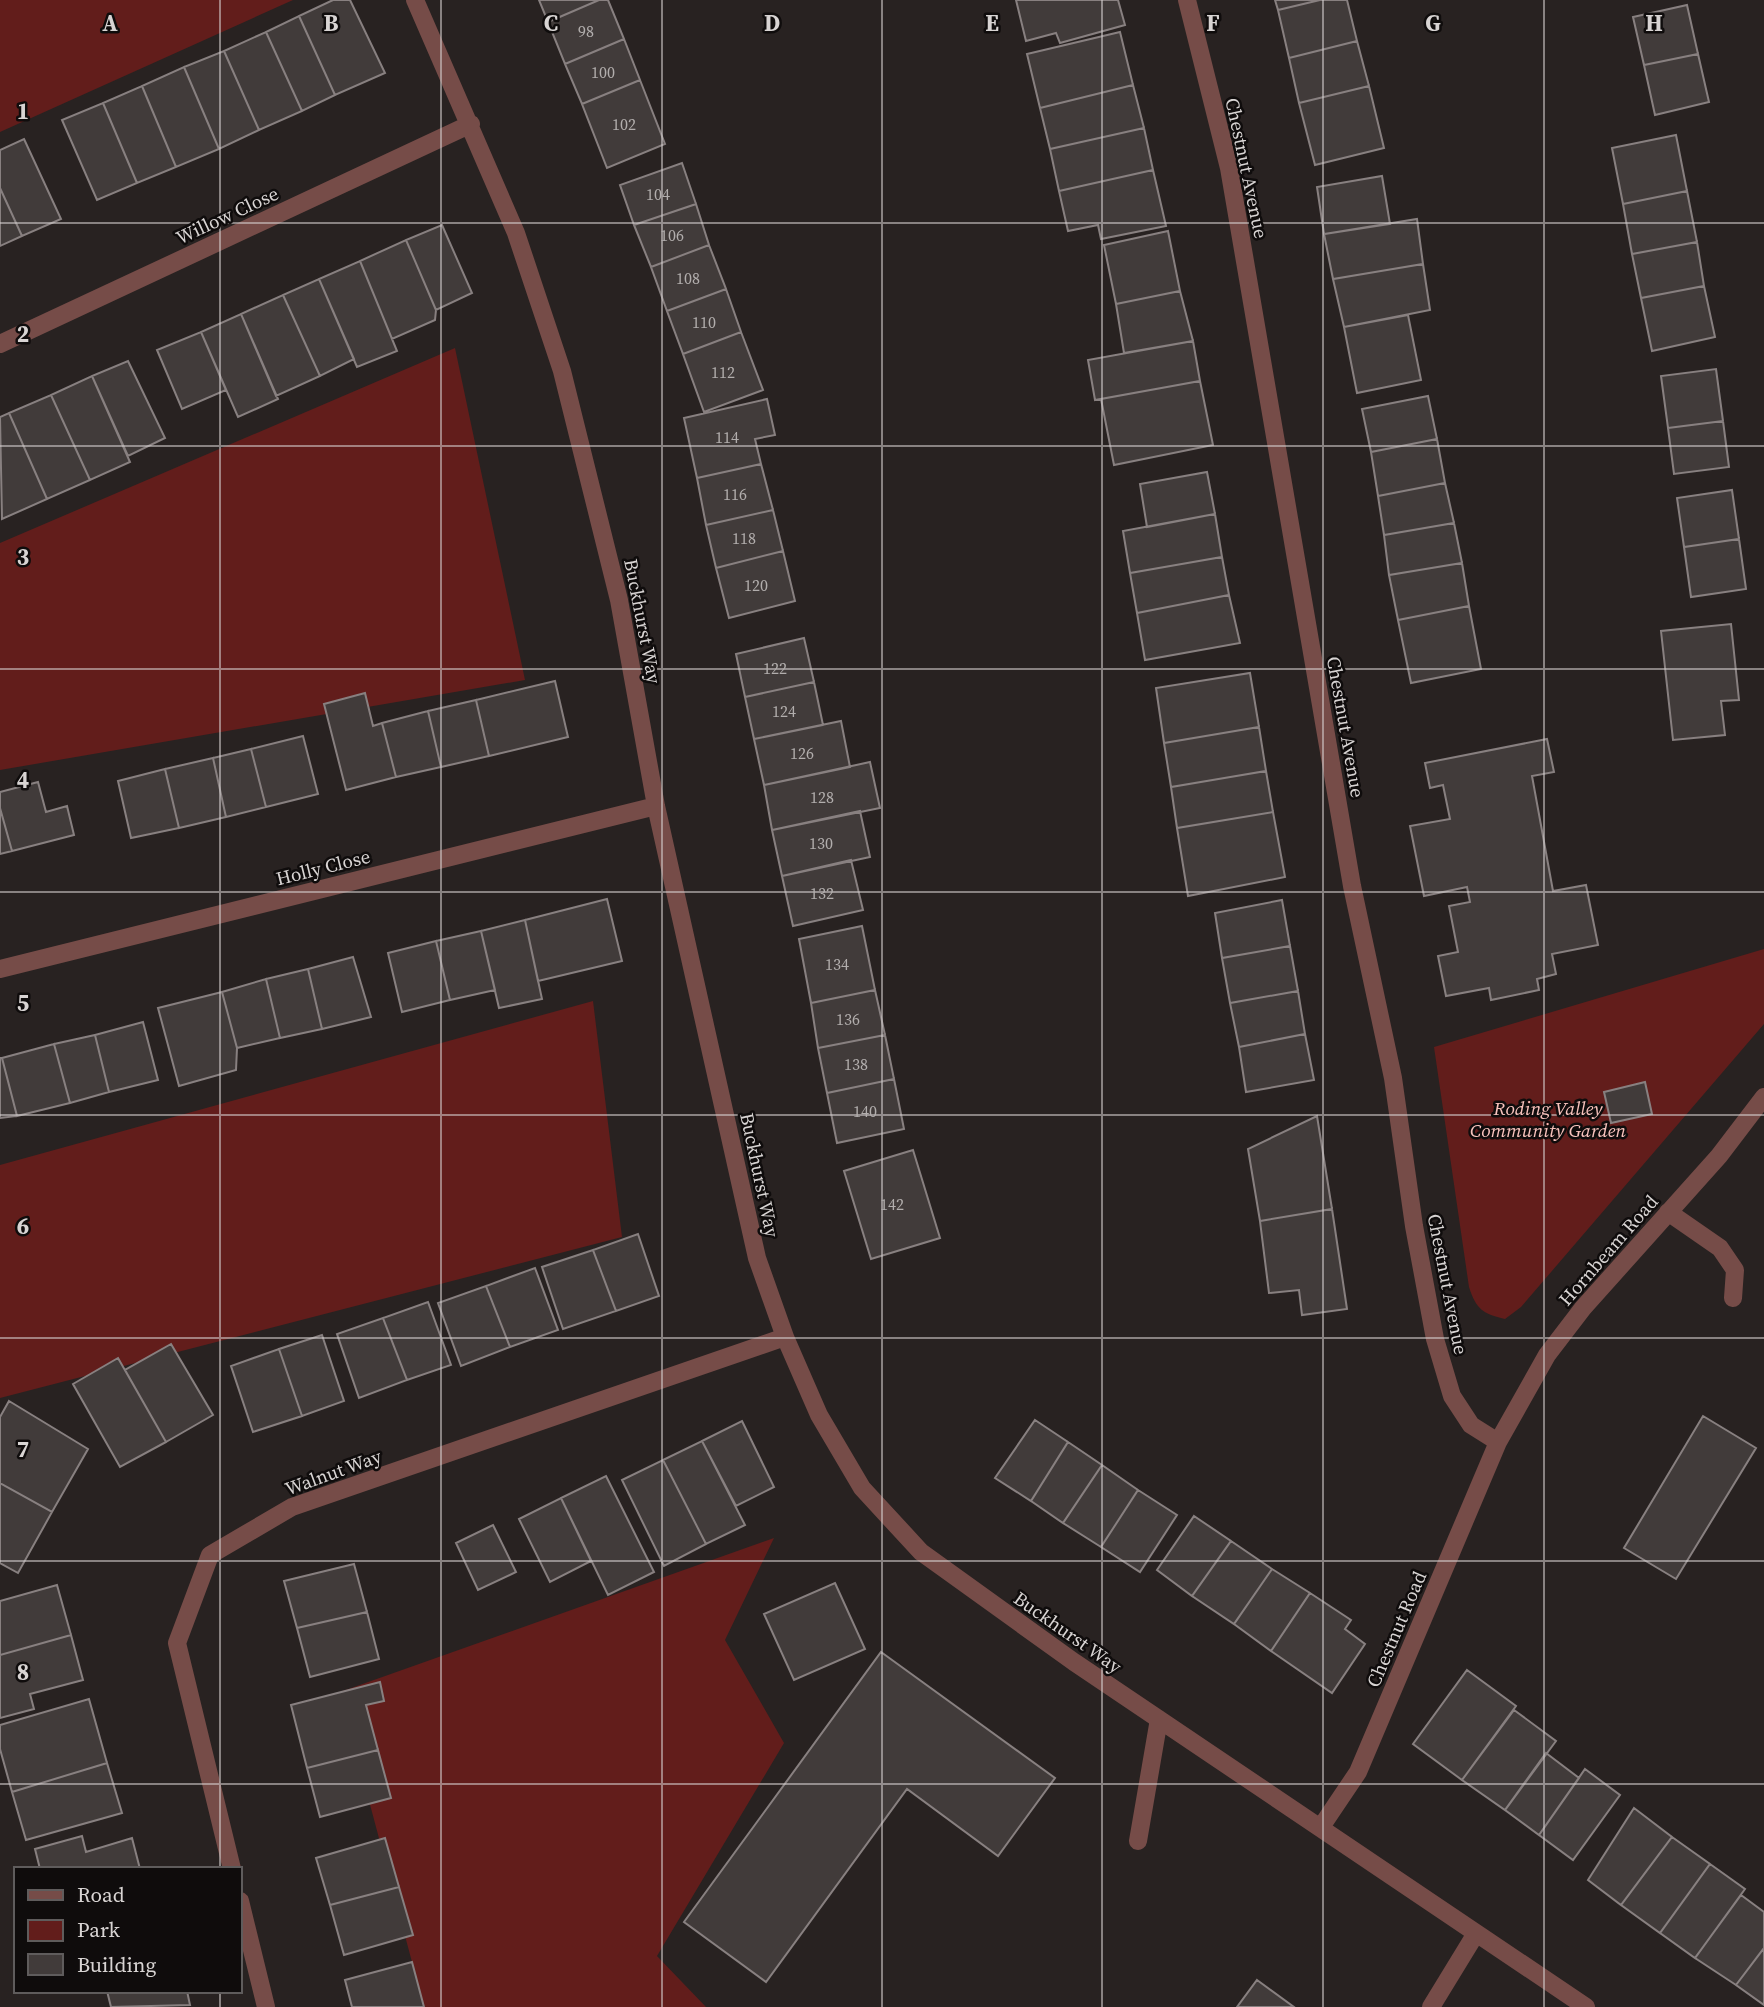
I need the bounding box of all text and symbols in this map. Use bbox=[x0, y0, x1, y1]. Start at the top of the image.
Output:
text: A bbox=[102, 7, 118, 39]
text: B bbox=[324, 7, 339, 39]
text: C bbox=[544, 7, 558, 39]
text: D bbox=[764, 7, 780, 39]
text: E bbox=[985, 7, 999, 39]
text: F bbox=[1206, 7, 1220, 39]
text: G bbox=[1425, 7, 1441, 39]
text: H bbox=[1645, 7, 1663, 39]
house number: 98 bbox=[578, 20, 594, 42]
house number: 100 bbox=[591, 61, 615, 83]
text: 1 bbox=[17, 95, 29, 127]
street label: Chestnut Avenue bbox=[1219, 95, 1275, 241]
house number: 102 bbox=[612, 113, 636, 135]
street label: Willow Close bbox=[172, 180, 282, 250]
house number: 104 bbox=[646, 183, 670, 205]
house number: 106 bbox=[660, 224, 684, 246]
house number: 108 bbox=[676, 267, 700, 289]
house number: 110 bbox=[692, 311, 716, 333]
text: 2 bbox=[17, 318, 29, 350]
house number: 112 bbox=[711, 361, 735, 383]
house number: 114 bbox=[715, 426, 739, 448]
house number: 116 bbox=[723, 483, 747, 505]
house number: 118 bbox=[732, 527, 756, 549]
text: 3 bbox=[17, 541, 29, 573]
street label: Buckhurst Way bbox=[618, 556, 668, 686]
house number: 120 bbox=[744, 574, 768, 596]
street label: Chestnut Avenue bbox=[1321, 654, 1371, 800]
house number: 122 bbox=[763, 657, 787, 679]
house number: 124 bbox=[772, 700, 796, 722]
house number: 126 bbox=[790, 742, 814, 764]
text: 4 bbox=[17, 764, 29, 796]
house number: 128 bbox=[810, 786, 834, 808]
house number: 130 bbox=[809, 832, 833, 854]
street label: Holly Close bbox=[273, 843, 373, 891]
house number: 132 bbox=[810, 882, 834, 904]
house number: 134 bbox=[825, 953, 849, 975]
text: 5 bbox=[17, 987, 29, 1019]
house number: 136 bbox=[836, 1008, 860, 1030]
house number: 138 bbox=[844, 1053, 868, 1075]
park label: Roding Valley Community Garden bbox=[1470, 1095, 1626, 1143]
house number: 140 bbox=[853, 1100, 877, 1122]
street label: Buckhurst Way bbox=[734, 1110, 786, 1240]
street label: Hornbeam Road bbox=[1553, 1189, 1664, 1311]
house number: 142 bbox=[880, 1193, 904, 1215]
text: 6 bbox=[17, 1210, 29, 1242]
street label: Chestnut Avenue bbox=[1422, 1211, 1474, 1357]
text: 7 bbox=[17, 1433, 29, 1465]
street label: Walnut Way bbox=[281, 1442, 385, 1501]
street label: Chestnut Road bbox=[1360, 1567, 1432, 1691]
street label: Buckhurst Way bbox=[1009, 1585, 1128, 1679]
text: 8 bbox=[17, 1656, 29, 1688]
legend bbox=[14, 1867, 242, 1993]
text: Road bbox=[77, 1880, 125, 1909]
text: Park bbox=[77, 1915, 121, 1944]
text: Building bbox=[77, 1950, 156, 1979]

